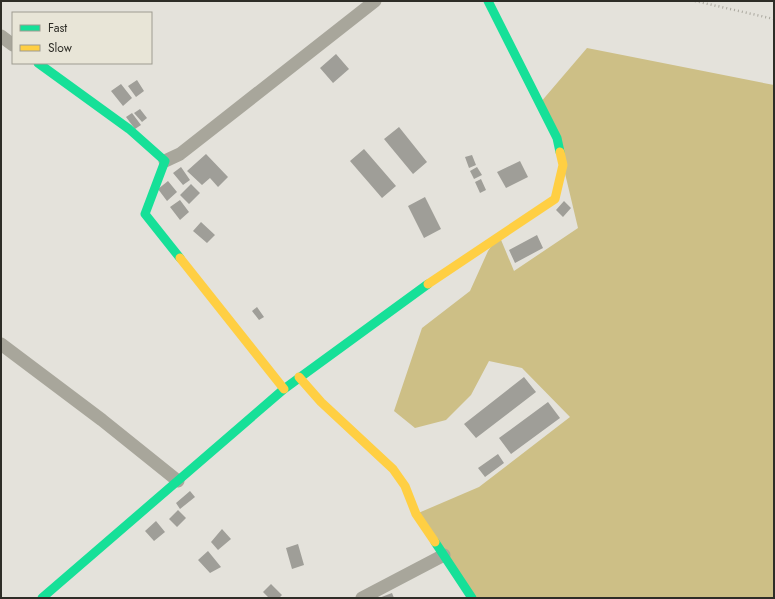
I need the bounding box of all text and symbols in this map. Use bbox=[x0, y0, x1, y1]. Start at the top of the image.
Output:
legend bbox=[12, 12, 152, 64]
text: Fast bbox=[48, 19, 67, 37]
text: Slow bbox=[48, 39, 73, 57]

